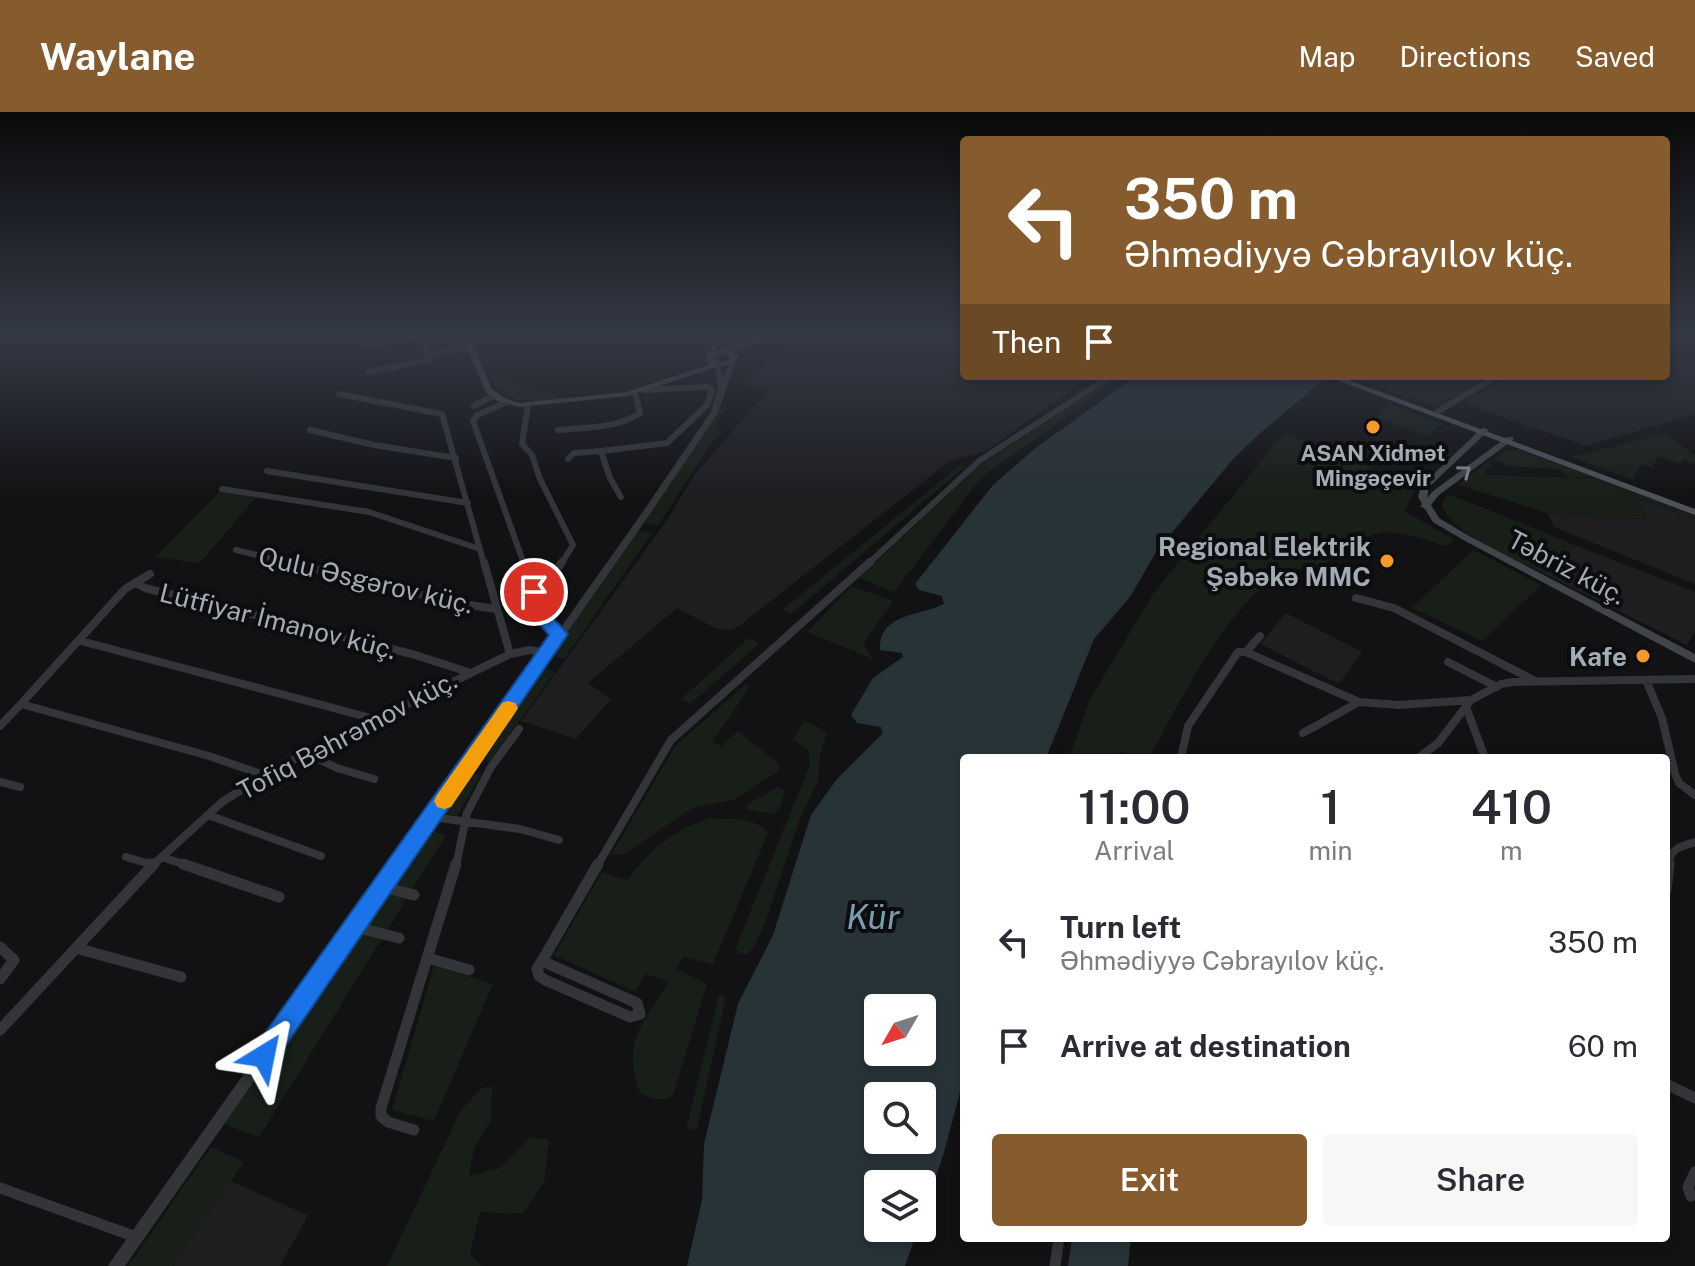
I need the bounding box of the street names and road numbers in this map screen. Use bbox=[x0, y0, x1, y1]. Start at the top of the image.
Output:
street label: Təbriz küç. bbox=[1503, 523, 1631, 611]
street label: Qulu Əsgərov küç. bbox=[256, 540, 476, 620]
street label: Lütfiyar İmanov küç. bbox=[157, 577, 399, 665]
street label: Tofiq Bəhrəmov küç. bbox=[232, 664, 462, 806]

